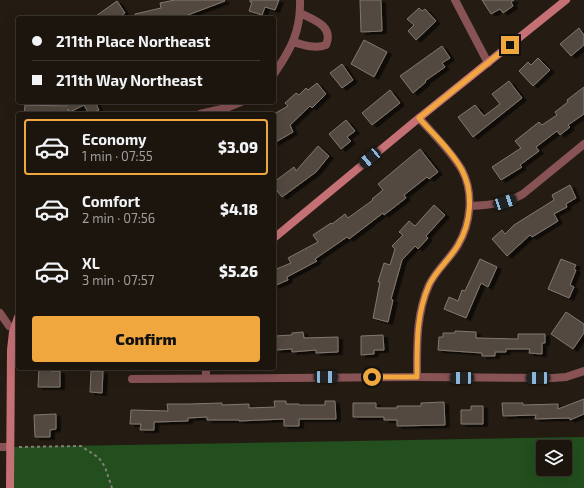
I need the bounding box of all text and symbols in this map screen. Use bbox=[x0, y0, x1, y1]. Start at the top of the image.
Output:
text: 211th Place Northeast bbox=[56, 32, 210, 50]
route end bbox=[501, 36, 519, 54]
text: 211th Way Northeast bbox=[56, 71, 203, 89]
icon: car bbox=[34, 129, 70, 165]
text: Economy bbox=[82, 130, 147, 148]
text: $3.09 bbox=[218, 138, 258, 156]
car bbox=[357, 146, 383, 170]
text: 1 min · 07:55 bbox=[82, 148, 153, 164]
icon: car bbox=[34, 191, 70, 227]
text: Comfort bbox=[82, 192, 140, 210]
car bbox=[492, 193, 518, 211]
text: $4.18 bbox=[220, 200, 258, 218]
text: 2 min · 07:56 bbox=[82, 210, 155, 226]
icon: car bbox=[34, 253, 70, 289]
text: XL bbox=[82, 254, 100, 272]
text: $5.26 bbox=[219, 262, 258, 280]
text: 3 min · 07:57 bbox=[82, 272, 154, 288]
button: Confirm bbox=[32, 316, 260, 362]
route start bbox=[363, 368, 381, 386]
car bbox=[314, 371, 338, 383]
car bbox=[450, 372, 474, 384]
car bbox=[526, 372, 550, 384]
map controls bbox=[536, 440, 572, 476]
button: layers bbox=[536, 440, 572, 476]

